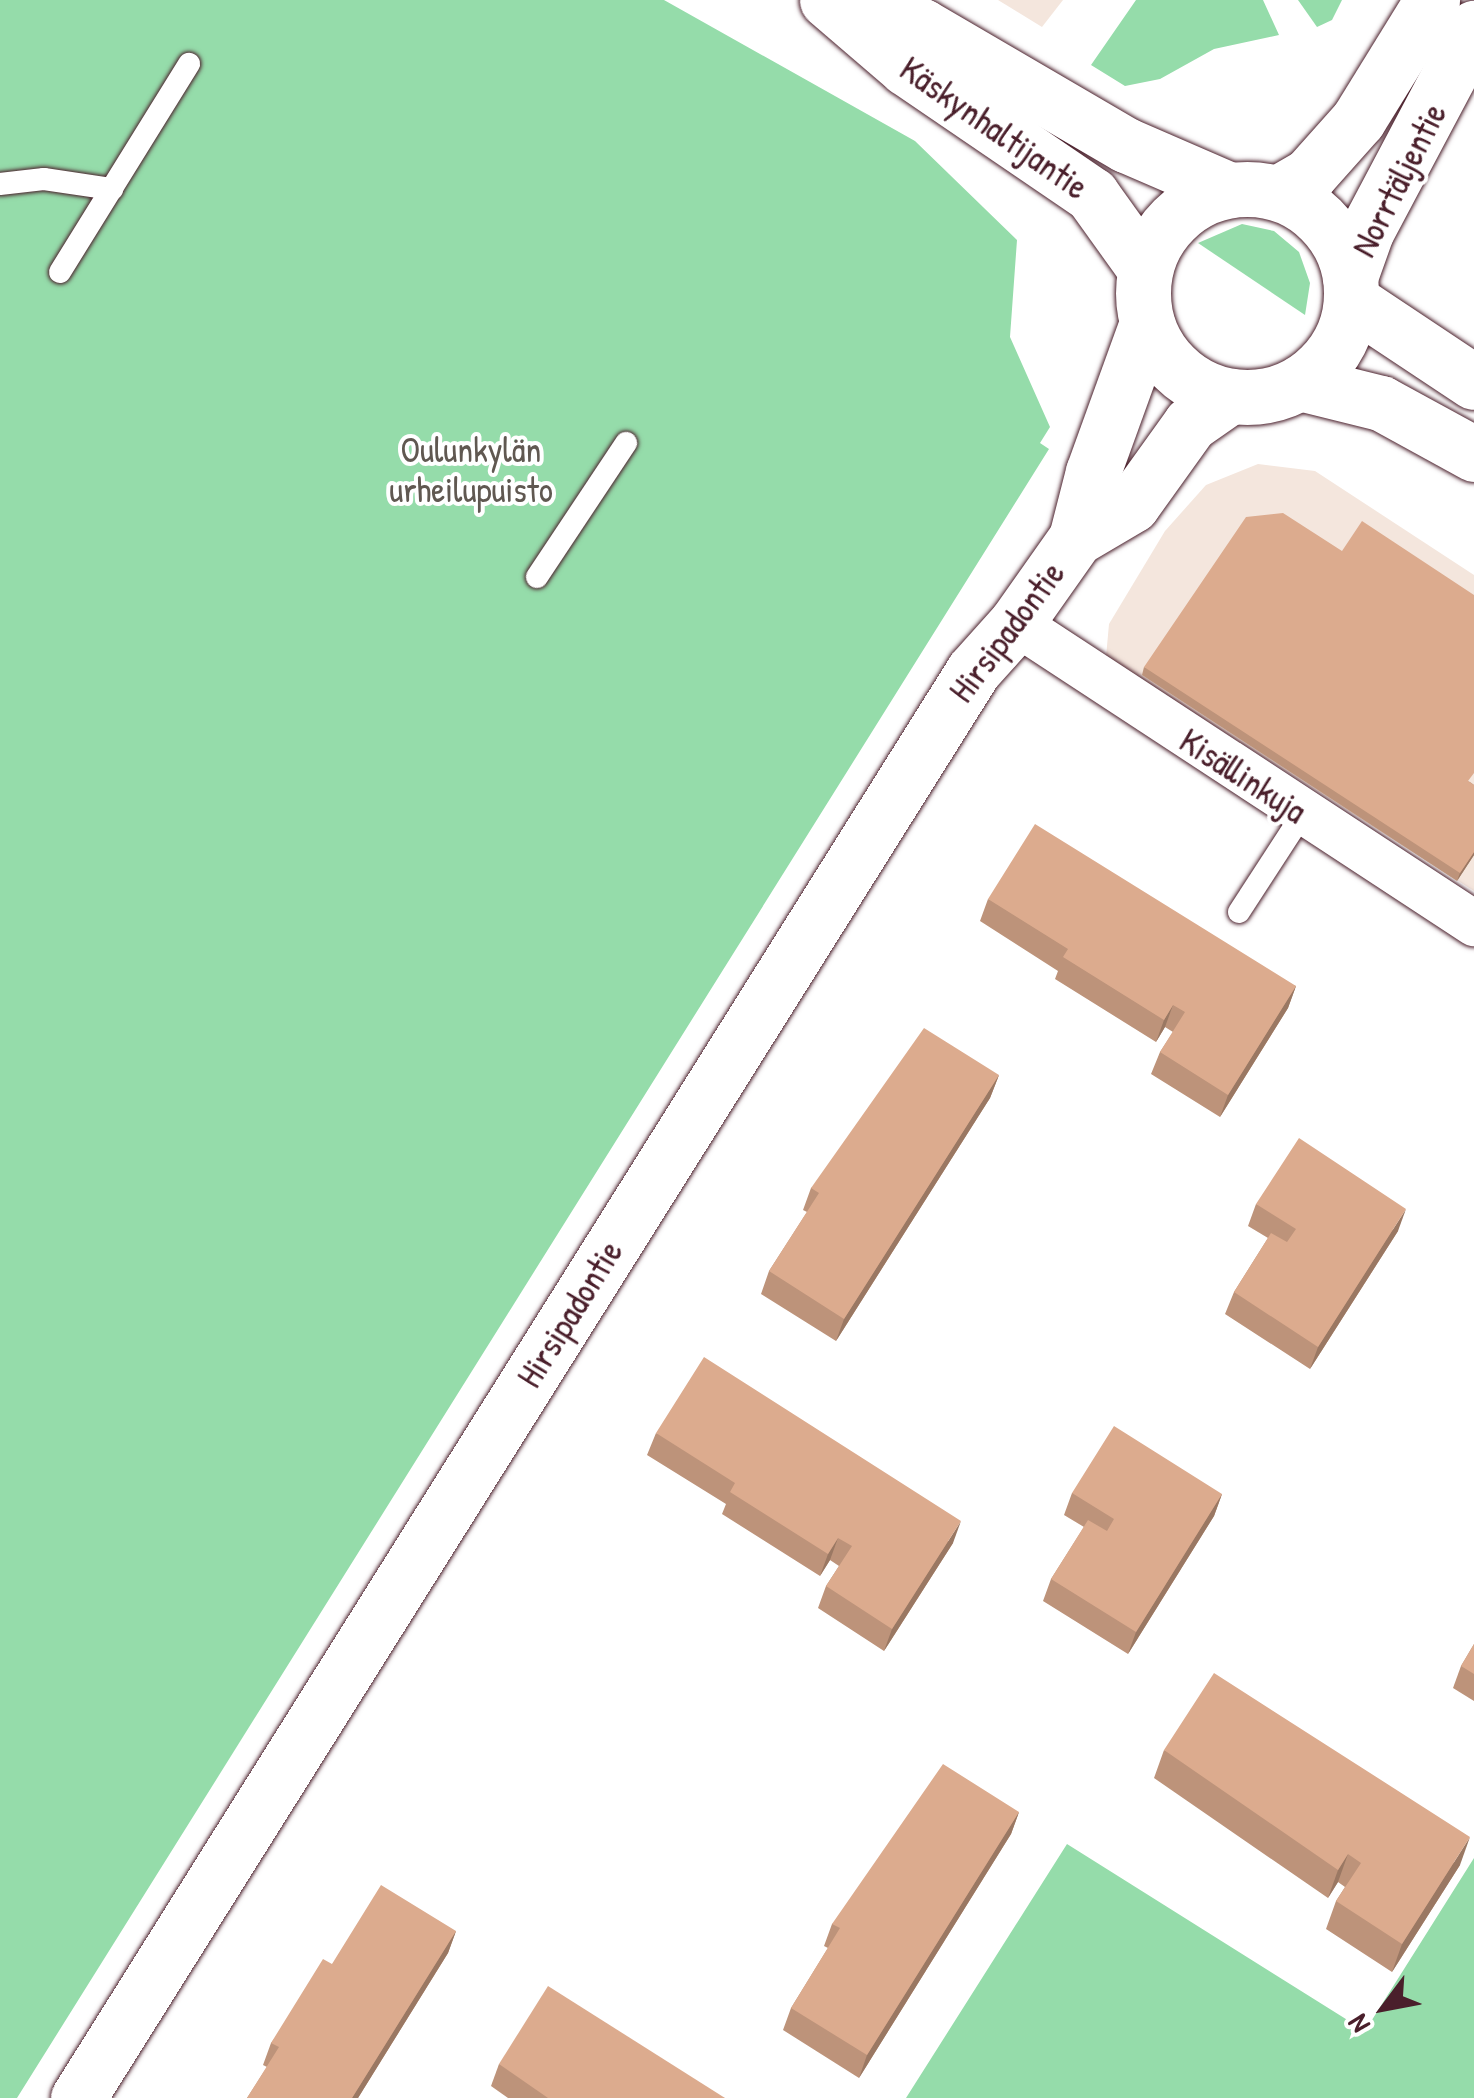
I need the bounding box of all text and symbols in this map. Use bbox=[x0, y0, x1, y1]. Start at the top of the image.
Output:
street label: Käskynhaltijantie bbox=[892, 48, 1096, 208]
street label: Norrtäljentie bbox=[1342, 96, 1456, 264]
park label: Oulunkylän urheilupuisto bbox=[389, 429, 553, 511]
street label: Hirsipadontie bbox=[941, 553, 1073, 711]
street label: Kisällinkuja bbox=[1172, 720, 1314, 832]
street label: Hirsipadontie bbox=[508, 1233, 632, 1395]
north arrow bbox=[1334, 1958, 1434, 2058]
text: N bbox=[1338, 2008, 1379, 2040]

